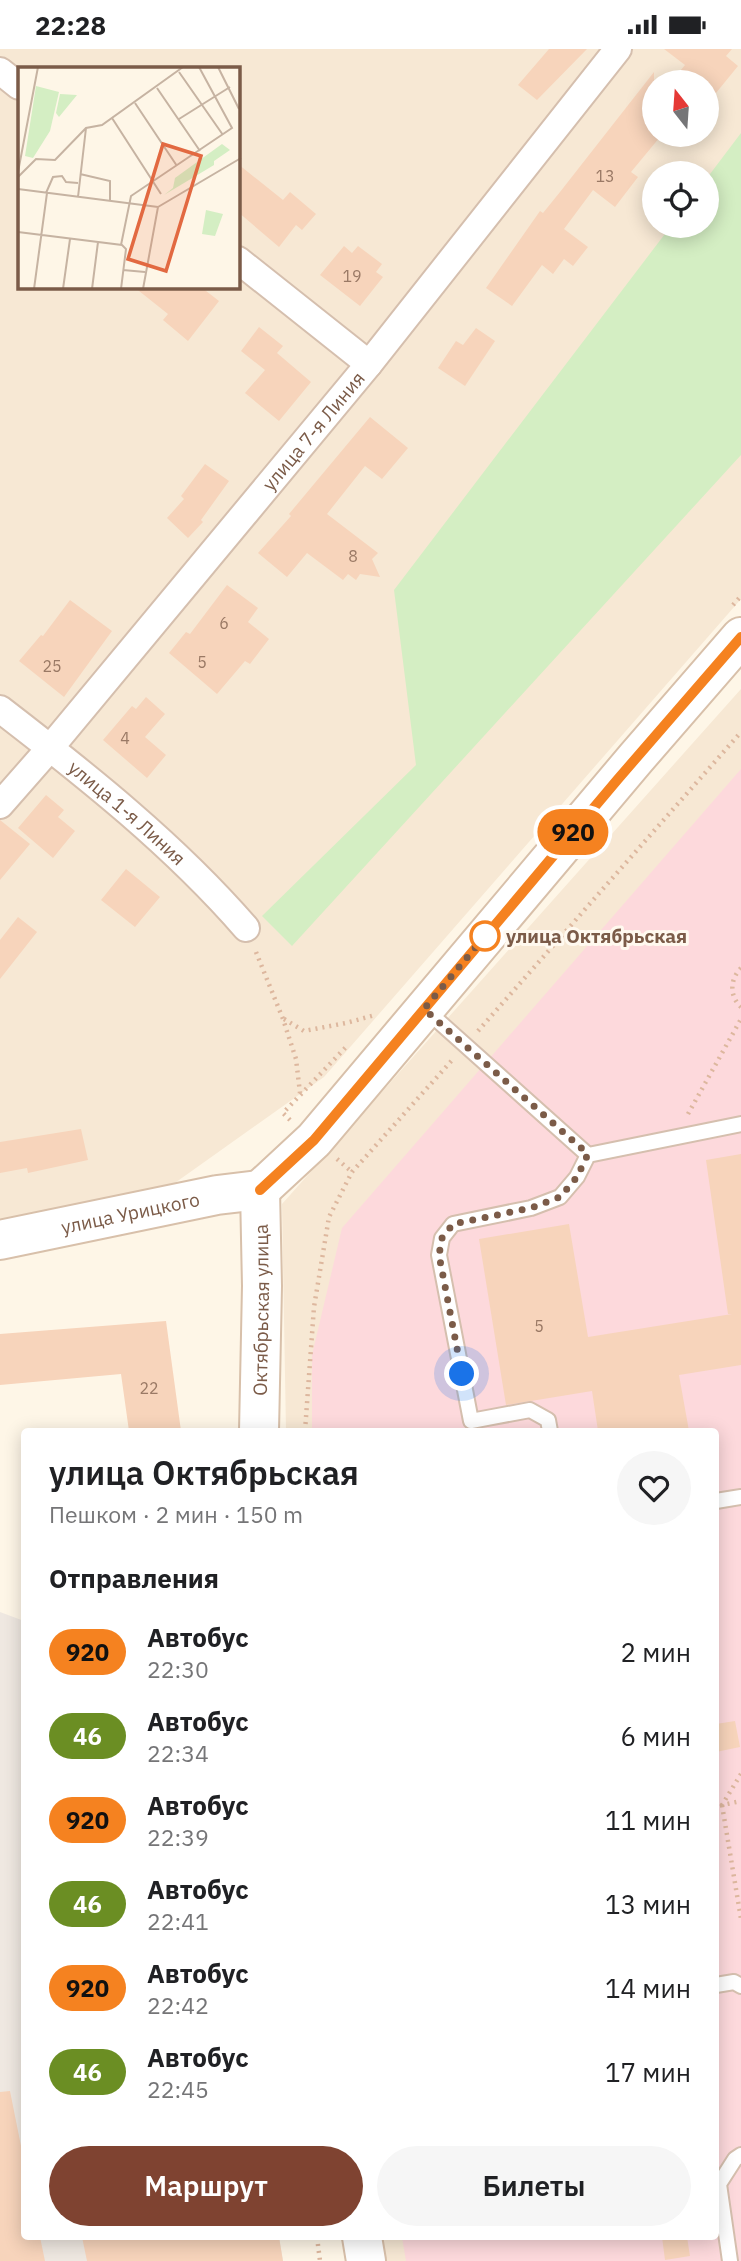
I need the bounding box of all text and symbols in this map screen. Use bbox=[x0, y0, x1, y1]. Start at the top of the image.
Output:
text: 22:28 bbox=[35, 8, 106, 42]
inset map bbox=[18, 67, 240, 289]
north arrow bbox=[642, 70, 719, 147]
map controls bbox=[642, 70, 719, 238]
button: locate bbox=[642, 161, 719, 238]
house number: 13 bbox=[595, 166, 615, 186]
house number: 19 bbox=[342, 266, 362, 286]
street label: улица 7-я Линия bbox=[257, 367, 370, 495]
house number: 8 bbox=[348, 546, 358, 566]
house number: 6 bbox=[219, 613, 229, 633]
house number: 5 bbox=[197, 652, 207, 672]
house number: 25 bbox=[42, 656, 62, 676]
house number: 4 bbox=[120, 728, 130, 748]
street label: улица 1-я Линия bbox=[64, 755, 191, 870]
line badge: 920 bbox=[533, 809, 613, 855]
text: 920 bbox=[551, 816, 595, 848]
marker: улица Октябрьская bbox=[470, 921, 500, 951]
place label: улица Октябрьская bbox=[506, 924, 687, 948]
street label: улица Урицкого bbox=[59, 1187, 202, 1239]
street label: Октябрьская улица bbox=[248, 1224, 274, 1396]
house number: 5 bbox=[534, 1316, 544, 1336]
your location bbox=[444, 1356, 479, 1391]
house number: 22 bbox=[139, 1378, 159, 1398]
text: улица Октябрьская bbox=[49, 1451, 359, 1494]
button: heart bbox=[617, 1451, 691, 1525]
text: Пешком · 2 мин · 150 m bbox=[49, 1499, 303, 1529]
text: Отправления bbox=[49, 1561, 219, 1595]
text: Автобус bbox=[147, 1620, 249, 1654]
text: 2 мин bbox=[621, 1635, 691, 1669]
text: 920 bbox=[66, 1636, 109, 1668]
text: 22:30 bbox=[147, 1654, 209, 1684]
text: Автобус bbox=[147, 1704, 249, 1738]
text: 6 мин bbox=[621, 1719, 691, 1753]
text: 46 bbox=[73, 1720, 102, 1752]
text: 22:34 bbox=[147, 1738, 209, 1768]
text: Автобус bbox=[147, 1788, 249, 1822]
text: 11 мин bbox=[605, 1803, 691, 1837]
text: 920 bbox=[66, 1804, 109, 1836]
text: 22:39 bbox=[147, 1822, 209, 1852]
text: Автобус bbox=[147, 1872, 249, 1906]
text: 13 мин bbox=[605, 1887, 691, 1921]
text: 46 bbox=[73, 1888, 102, 1920]
text: 22:41 bbox=[147, 1906, 209, 1936]
text: Автобус bbox=[147, 1956, 249, 1990]
text: 14 мин bbox=[605, 1971, 691, 2005]
text: 920 bbox=[66, 1972, 109, 2004]
text: 22:42 bbox=[147, 1990, 209, 2020]
text: Автобус bbox=[147, 2040, 249, 2074]
text: 17 мин bbox=[605, 2055, 691, 2089]
text: 46 bbox=[73, 2056, 102, 2088]
text: 22:45 bbox=[147, 2074, 209, 2104]
button: Маршрут bbox=[49, 2146, 363, 2226]
button: Билеты bbox=[377, 2146, 691, 2226]

